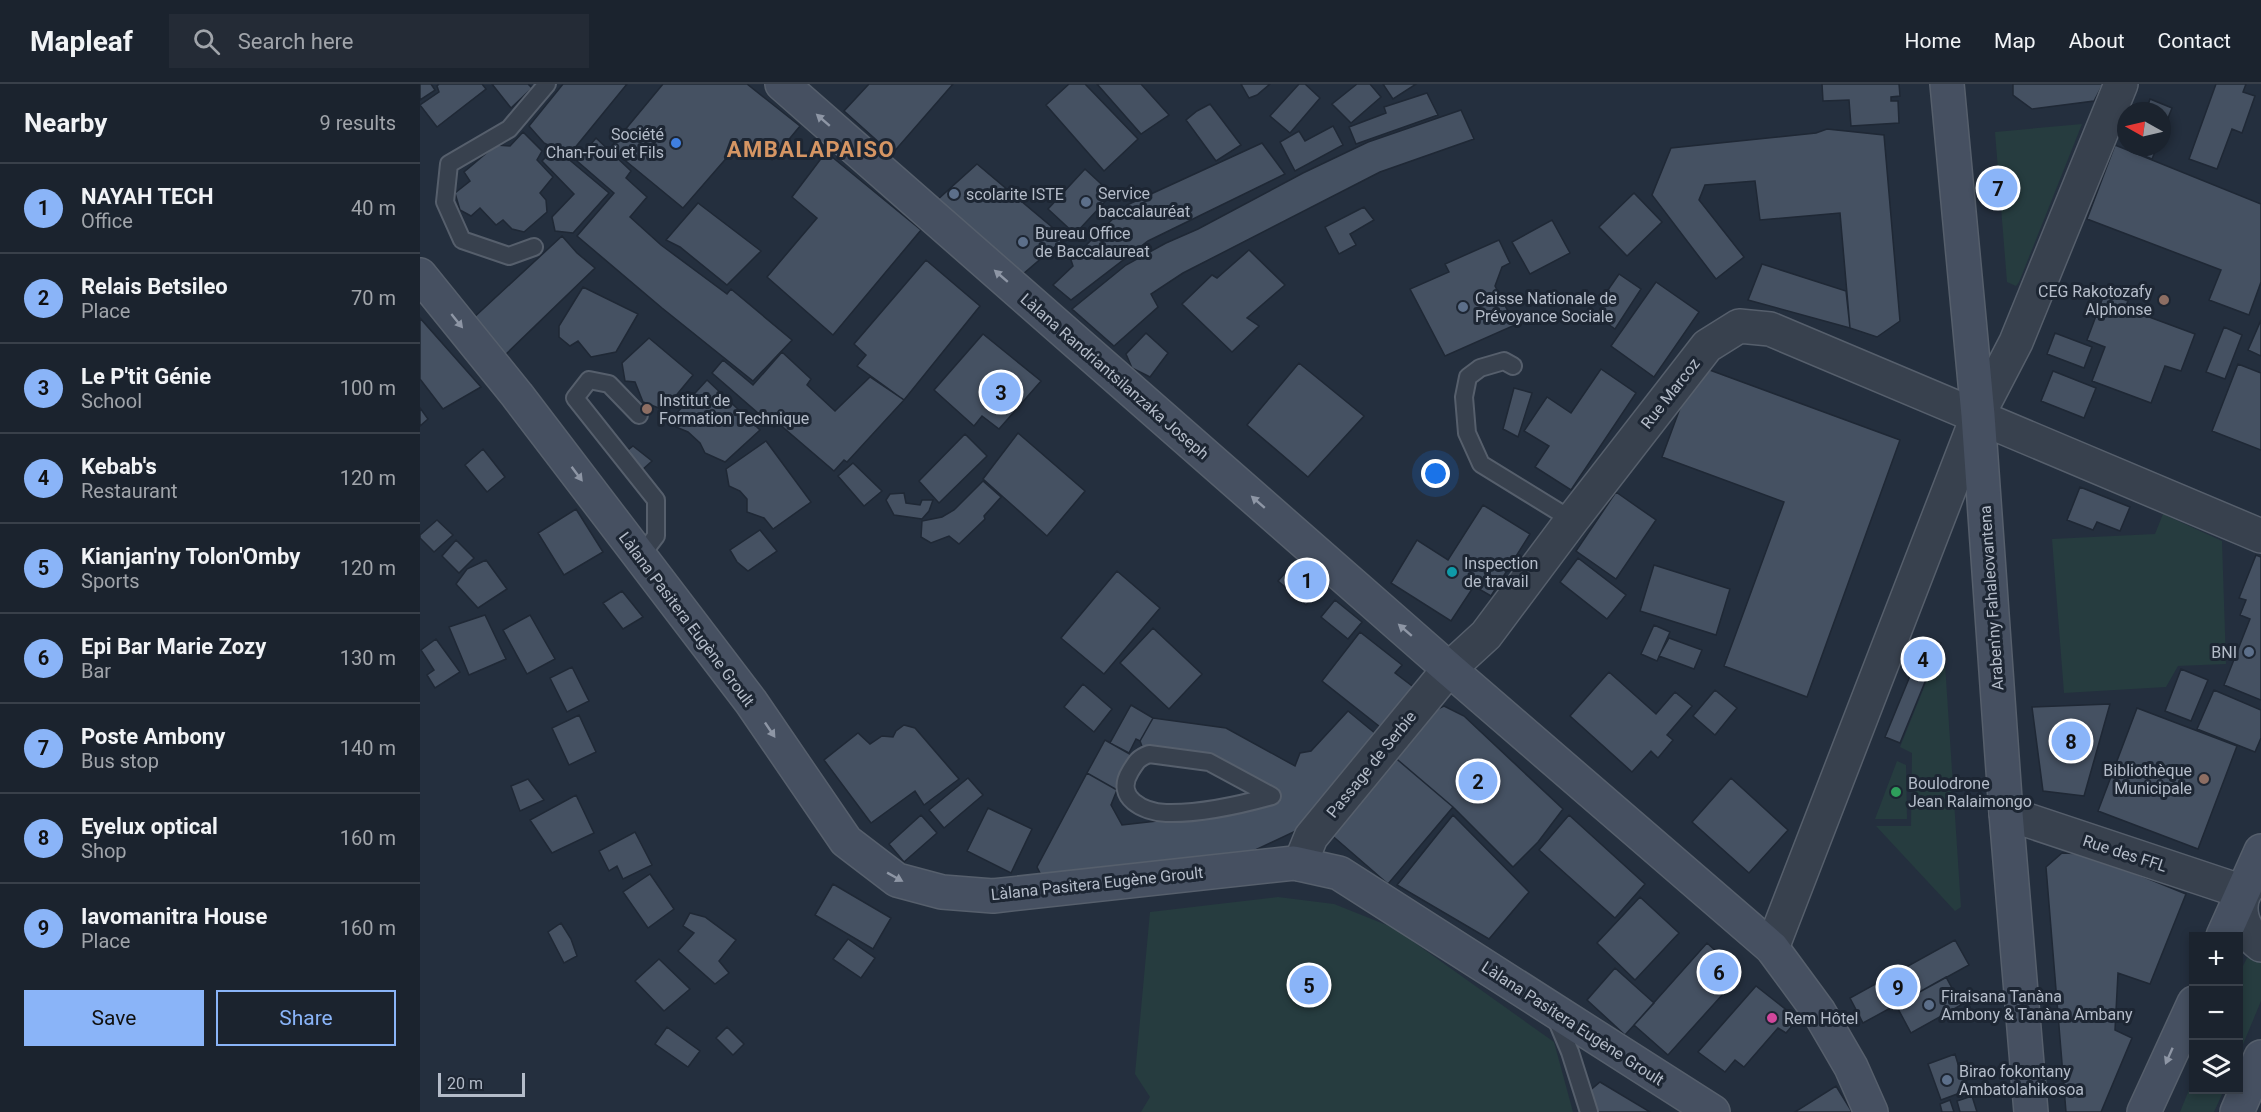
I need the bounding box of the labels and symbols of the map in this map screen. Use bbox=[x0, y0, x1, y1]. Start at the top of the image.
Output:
north arrow bbox=[2117, 102, 2171, 156]
one-way arrow bbox=[816, 114, 831, 127]
place label: Société Chan-Foui et Fils bbox=[546, 125, 664, 162]
marker: Société Chan-Foui et Fils bbox=[669, 136, 683, 150]
district label: AMBALAPAISO bbox=[727, 137, 895, 162]
pin: 7 bbox=[1978, 166, 2018, 210]
place label: Service baccalauréat bbox=[1098, 184, 1190, 221]
place label: scolarite ISTE bbox=[966, 185, 1064, 204]
marker: scolarite ISTE bbox=[947, 187, 961, 201]
marker: Service baccalauréat bbox=[1079, 195, 1093, 209]
place label: Bureau Office de Baccalaureat bbox=[1035, 224, 1150, 261]
marker: Bureau Office de Baccalaureat bbox=[1016, 235, 1030, 249]
one-way arrow bbox=[994, 270, 1009, 283]
place label: CEG Rakotozafy Alphonse bbox=[2038, 282, 2152, 319]
street label: Làlana Randriantsilanzaka Joseph bbox=[1017, 289, 1213, 463]
place label: Caisse Nationale de Prévoyance Sociale bbox=[1475, 289, 1617, 326]
marker: CEG Rakotozafy Alphonse bbox=[2157, 293, 2171, 307]
marker: Caisse Nationale de Prévoyance Sociale bbox=[1456, 300, 1470, 314]
one-way arrow bbox=[450, 313, 462, 328]
street label: Rue Marcoz bbox=[1637, 354, 1704, 432]
pin: 3 bbox=[982, 370, 1020, 414]
place label: Institut de Formation Technique bbox=[659, 391, 809, 428]
marker: Institut de Formation Technique bbox=[640, 402, 654, 416]
your location bbox=[1421, 459, 1450, 488]
one-way arrow bbox=[571, 466, 584, 482]
one-way arrow bbox=[1251, 496, 1266, 509]
street label: Araben'ny Fahaleovantena bbox=[1976, 505, 2007, 691]
street label: Làlana Pasitera Eugène Groult bbox=[615, 528, 758, 710]
place label: Inspection de travail bbox=[1464, 554, 1538, 591]
pin: 1 bbox=[1288, 558, 1326, 602]
marker: Inspection de travail bbox=[1445, 565, 1459, 579]
one-way arrow bbox=[1398, 624, 1413, 637]
pin: 4 bbox=[1904, 636, 1942, 682]
place label: BNI bbox=[2211, 643, 2237, 662]
marker: BNI bbox=[2242, 645, 2256, 659]
street label: Passage de Serbie bbox=[1323, 707, 1420, 821]
pin: 8 bbox=[2052, 718, 2090, 764]
one-way arrow bbox=[764, 722, 776, 738]
pin: 2 bbox=[1458, 758, 1498, 804]
place label: Bibliothèque Municipale bbox=[2103, 761, 2192, 798]
marker: Bibliothèque Municipale bbox=[2197, 772, 2211, 786]
place label: Boulodrone Jean Ralaimongo bbox=[1908, 774, 2032, 811]
marker: Boulodrone Jean Ralaimongo bbox=[1889, 785, 1903, 799]
street label: Rue des FFL bbox=[2080, 831, 2170, 876]
street label: Làlana Pasitera Eugène Groult bbox=[990, 863, 1204, 904]
one-way arrow bbox=[887, 872, 904, 882]
pin: 6 bbox=[1700, 950, 1738, 994]
street label: Làlana Pasitera Eugène Groult bbox=[1478, 957, 1667, 1090]
pin: 5 bbox=[1290, 962, 1328, 1008]
pin: 9 bbox=[1878, 964, 1918, 1010]
place label: Firaisana Tanàna Ambony & Tanàna Ambany bbox=[1941, 987, 2133, 1024]
marker: Firaisana Tanàna Ambony & Tanàna Ambany bbox=[1922, 998, 1936, 1012]
place label: Rem Hôtel bbox=[1784, 1009, 1859, 1028]
marker: Rem Hôtel bbox=[1765, 1011, 1779, 1025]
one-way arrow bbox=[2165, 1048, 2174, 1065]
place label: Birao fokontany Ambatolahikosoa bbox=[1959, 1062, 2084, 1099]
scale bar bbox=[438, 1070, 525, 1098]
marker: Birao fokontany Ambatolahikosoa bbox=[1940, 1073, 1954, 1087]

